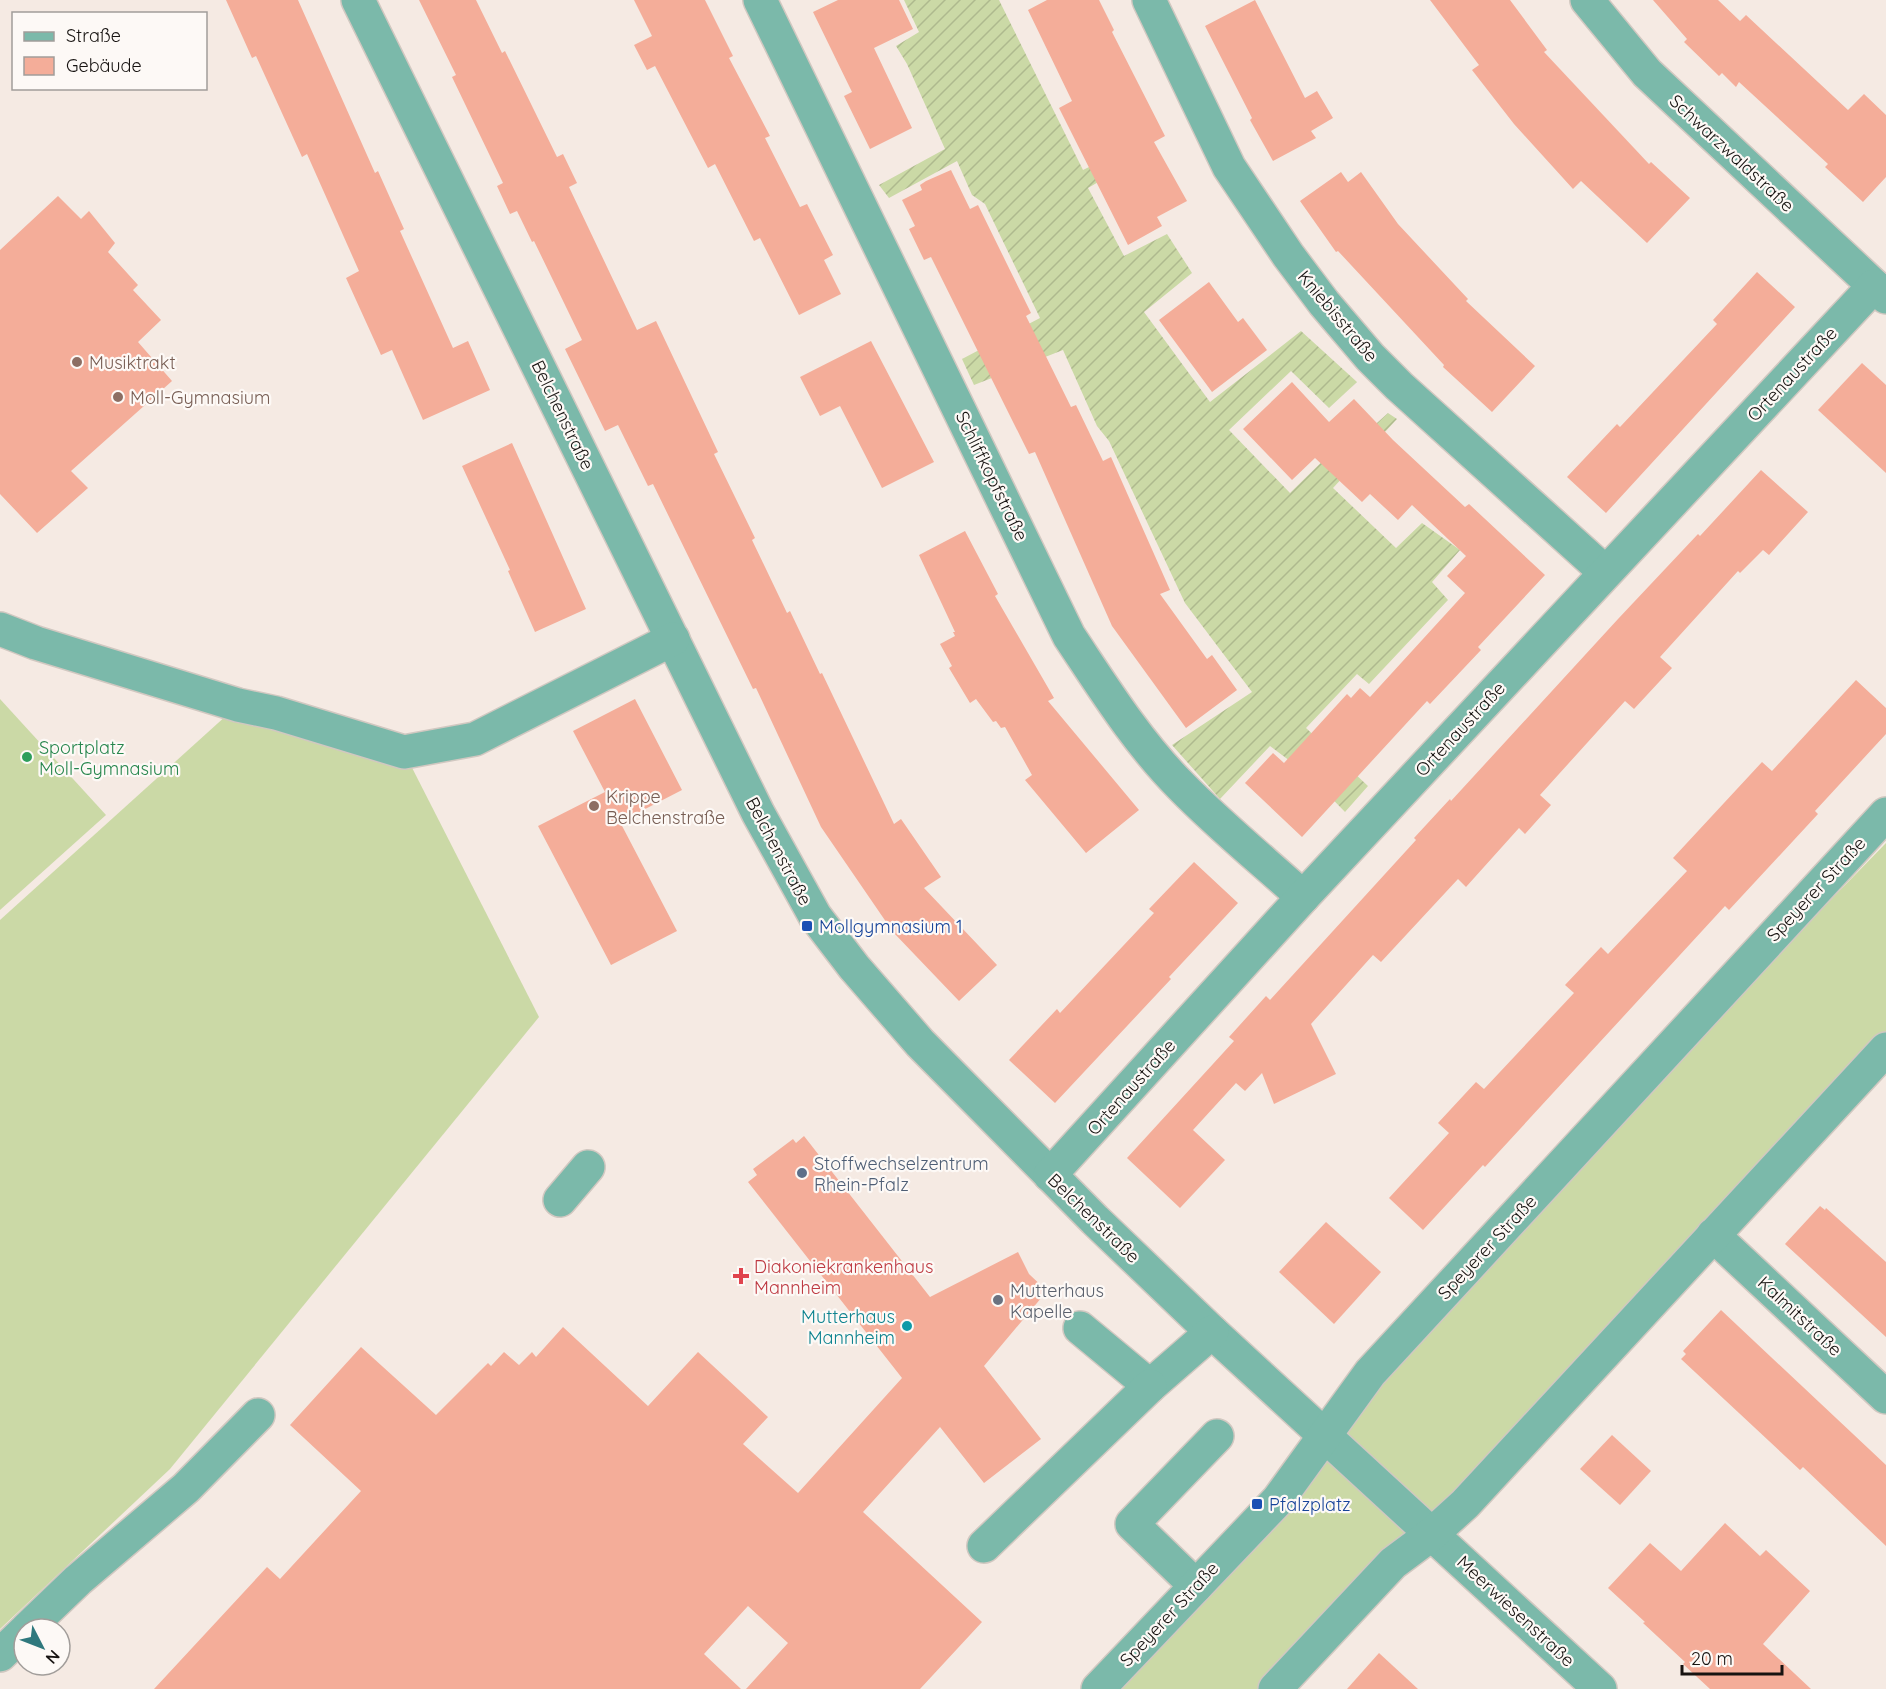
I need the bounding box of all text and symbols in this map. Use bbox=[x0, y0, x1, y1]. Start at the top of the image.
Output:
legend bbox=[12, 12, 207, 90]
text: Straße bbox=[66, 24, 121, 47]
text: Gebäude bbox=[66, 54, 142, 77]
street label: Schwarzwaldstraße bbox=[1665, 89, 1799, 217]
street label: Kniebisstraße bbox=[1293, 265, 1383, 367]
street label: Ortenaustraße bbox=[1742, 322, 1842, 426]
place label: Musiktrakt bbox=[89, 351, 176, 374]
marker: Musiktrakt bbox=[70, 355, 84, 369]
street label: Belchenstraße bbox=[527, 356, 599, 474]
place label: Moll-Gymnasium bbox=[130, 386, 270, 409]
marker: Moll-Gymnasium bbox=[111, 390, 125, 404]
street label: Schliffkopfstraße bbox=[951, 407, 1033, 545]
street label: Ortenaustraße bbox=[1410, 677, 1510, 781]
place label: Sportplatz Moll-Gymnasium bbox=[39, 736, 179, 780]
marker: Sportplatz Moll-Gymnasium bbox=[20, 750, 34, 764]
place label: Krippe Belchenstraße bbox=[606, 785, 725, 829]
street label: Belchenstraße bbox=[741, 793, 817, 909]
marker: Krippe Belchenstraße bbox=[587, 799, 601, 813]
street label: Speyerer Straße bbox=[1762, 832, 1870, 946]
place label: Mollgymnasium 1 bbox=[819, 915, 963, 938]
marker: Mollgymnasium 1 bbox=[800, 919, 814, 933]
street label: Ortenaustraße bbox=[1082, 1034, 1180, 1140]
place label: Stoffwechselzentrum Rhein-Pfalz bbox=[814, 1152, 989, 1196]
marker: Stoffwechselzentrum Rhein-Pfalz bbox=[795, 1166, 809, 1180]
street label: Belchenstraße bbox=[1043, 1168, 1145, 1268]
street label: Speyerer Straße bbox=[1433, 1190, 1541, 1304]
place label: Diakoniekrankenhaus Mannheim bbox=[754, 1255, 933, 1299]
marker: Diakoniekrankenhaus Mannheim bbox=[732, 1267, 750, 1285]
street label: Kalmitstraße bbox=[1753, 1271, 1847, 1361]
place label: Mutterhaus Kapelle bbox=[1010, 1279, 1104, 1323]
marker: Mutterhaus Kapelle bbox=[991, 1293, 1005, 1307]
place label: Mutterhaus Mannheim bbox=[801, 1305, 895, 1349]
marker: Mutterhaus Mannheim bbox=[900, 1319, 914, 1333]
place label: Pfalzplatz bbox=[1269, 1493, 1351, 1516]
marker: Pfalzplatz bbox=[1250, 1497, 1264, 1511]
street label: Meerwiesenstraße bbox=[1452, 1550, 1580, 1672]
street label: Speyerer Straße bbox=[1115, 1557, 1223, 1671]
north arrow bbox=[12, 1617, 72, 1677]
scale bar bbox=[1682, 1638, 1782, 1676]
text: N bbox=[42, 1646, 65, 1668]
text: 20 m bbox=[1691, 1647, 1733, 1670]

